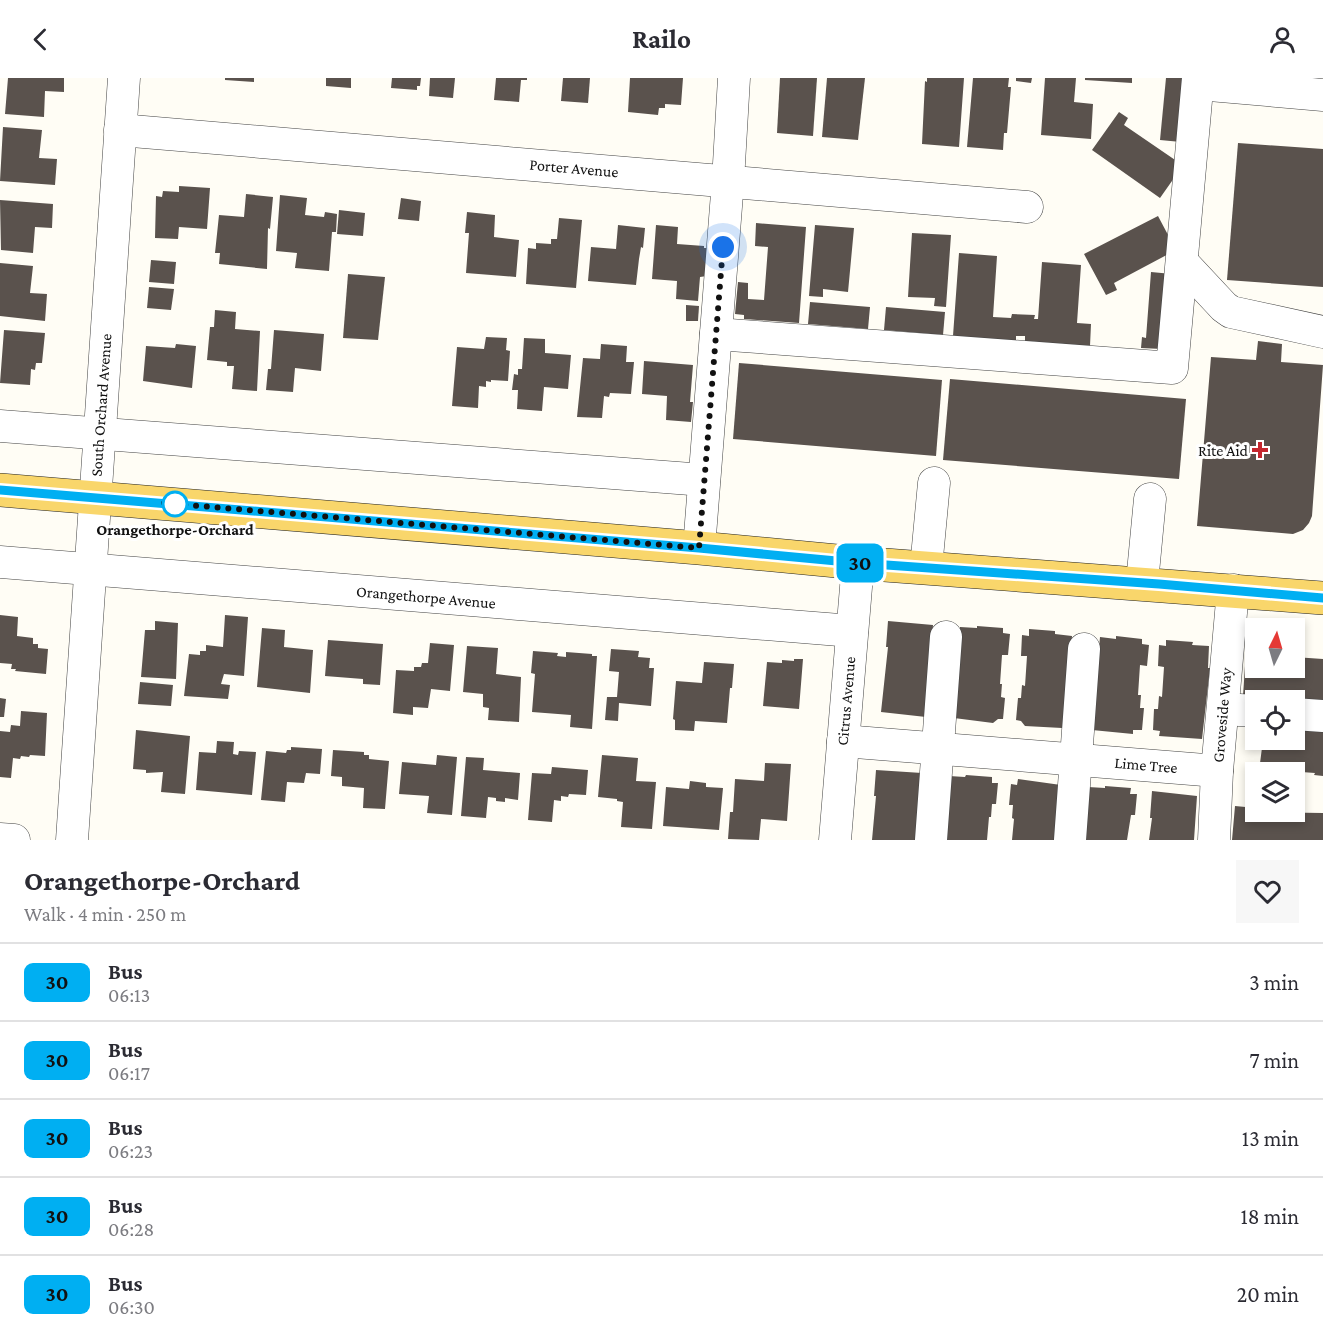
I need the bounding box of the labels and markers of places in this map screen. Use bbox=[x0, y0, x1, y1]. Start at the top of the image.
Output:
place label: Rite Aid bbox=[1198, 442, 1249, 459]
marker: Rite Aid bbox=[1253, 443, 1267, 457]
marker: Orangethorpe-Orchard bbox=[162, 491, 188, 517]
place label: Orangethorpe-Orchard bbox=[96, 521, 254, 538]

